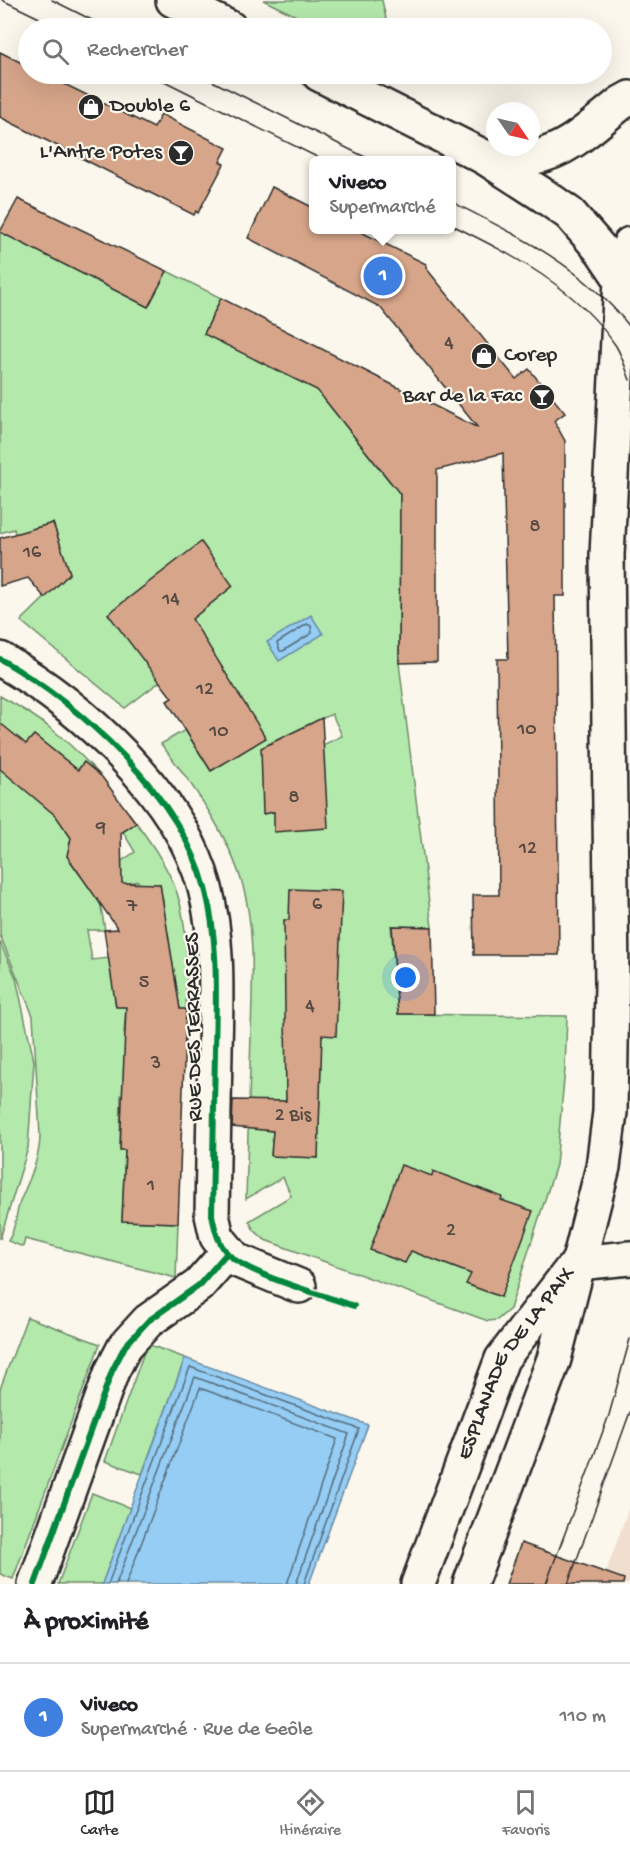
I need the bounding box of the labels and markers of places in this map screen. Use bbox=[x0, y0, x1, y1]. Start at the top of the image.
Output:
shop icon: Double 6 bbox=[76, 92, 106, 122]
place label: Double 6 bbox=[108, 94, 191, 120]
bar icon: L'Antre Potes bbox=[166, 138, 196, 168]
place label: L'Antre Potes bbox=[40, 140, 163, 166]
pin: 1 bbox=[364, 254, 403, 298]
shop icon: Corep bbox=[469, 341, 499, 371]
place label: Corep bbox=[504, 343, 557, 369]
bar icon: Bar de la Fac bbox=[527, 382, 557, 412]
place label: Bar de la Fac bbox=[402, 384, 524, 410]

